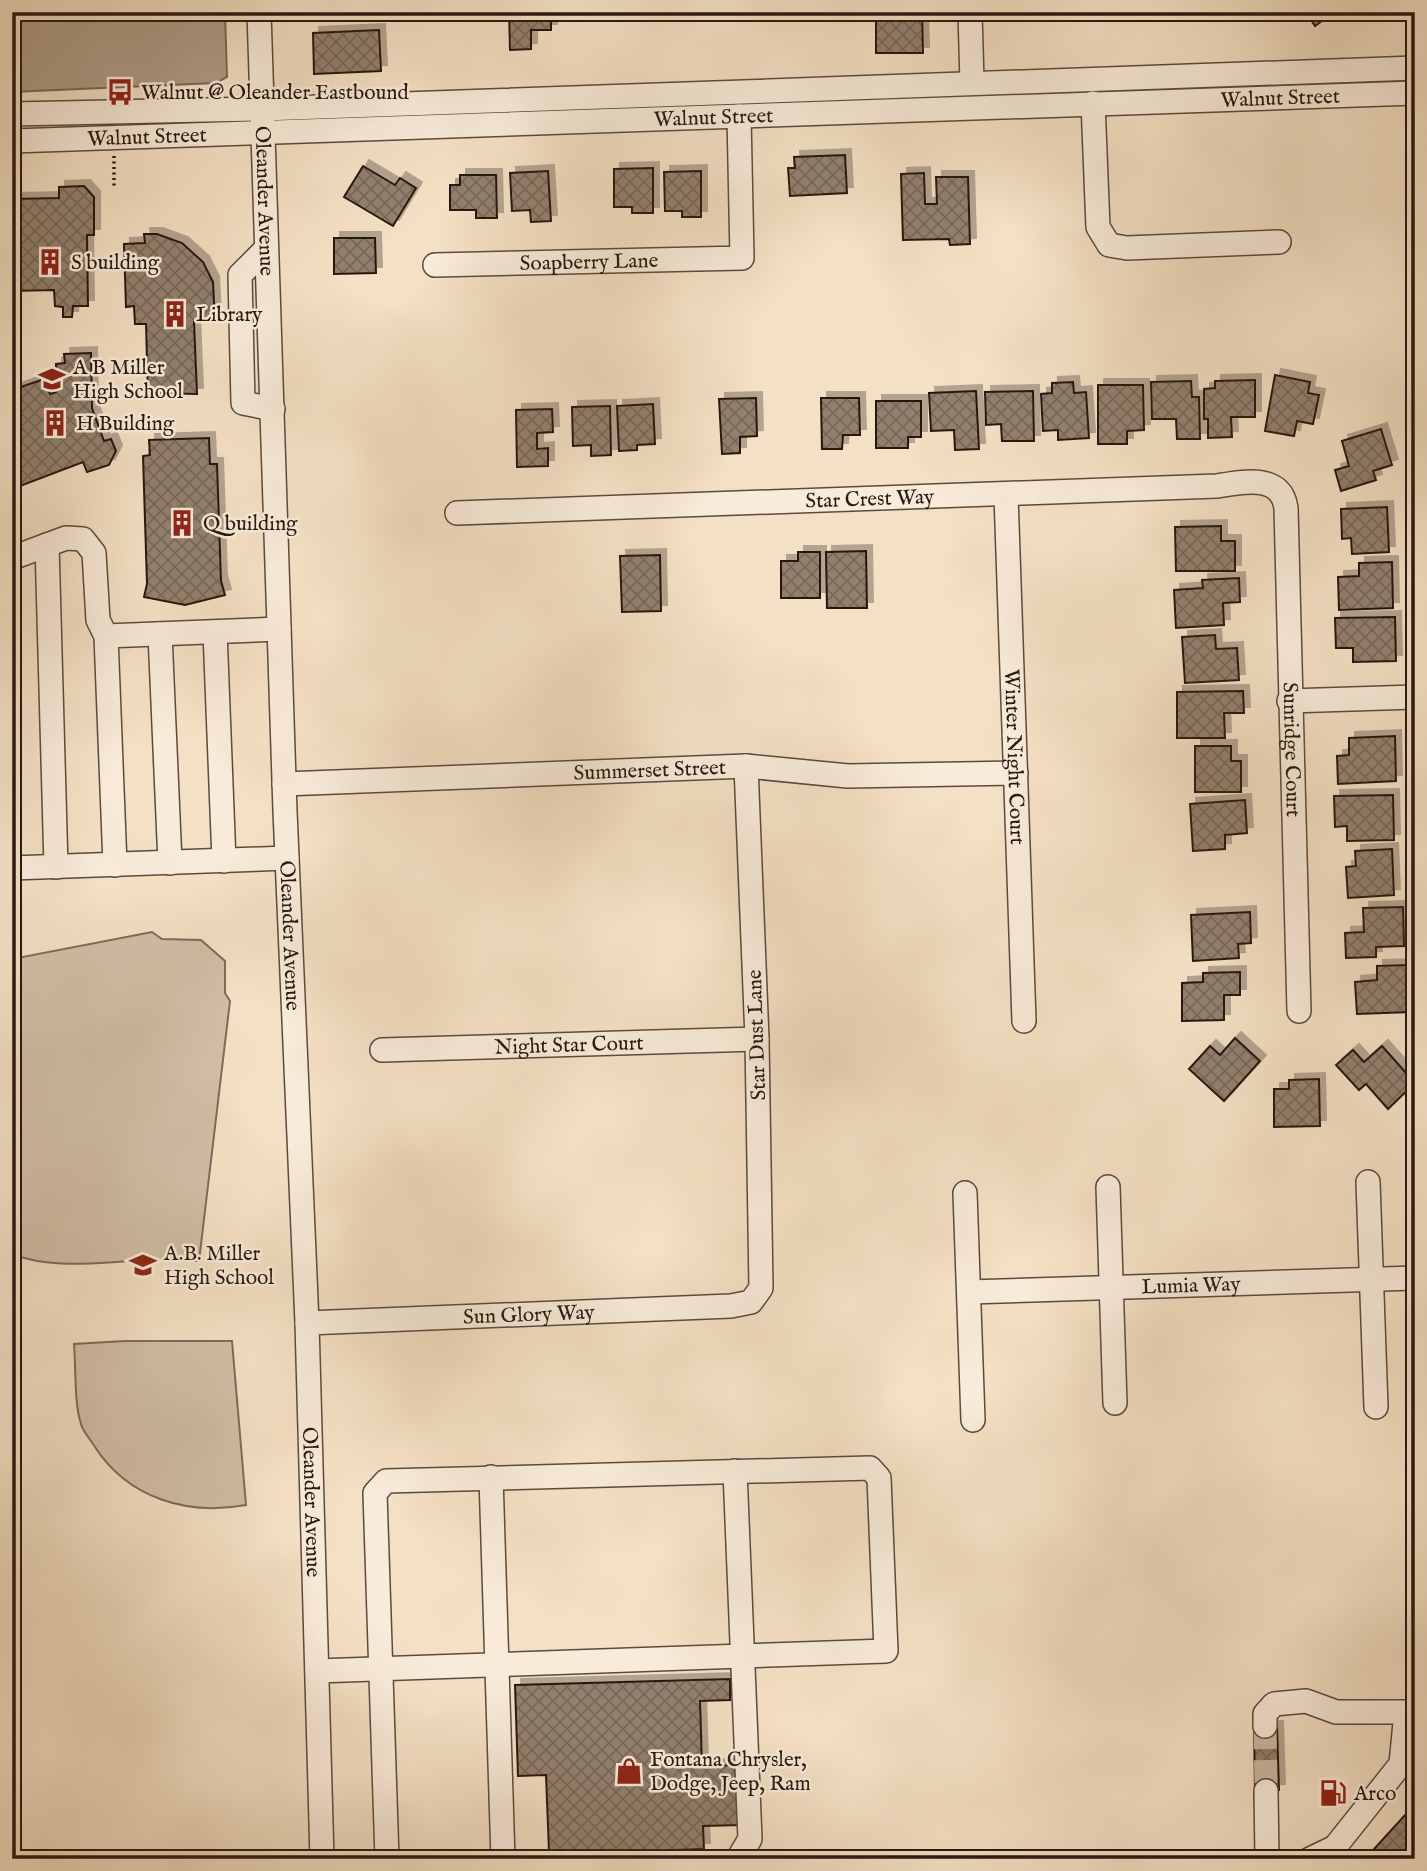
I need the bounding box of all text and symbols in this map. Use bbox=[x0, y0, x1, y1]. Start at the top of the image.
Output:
bus stop icon: Walnut @ Oleander Eastbound bbox=[105, 77, 135, 107]
place label: Walnut @ Oleander Eastbound bbox=[141, 80, 409, 107]
street label: Walnut Street bbox=[1220, 84, 1341, 115]
street label: Walnut Street bbox=[653, 103, 774, 134]
street label: Walnut Street bbox=[87, 122, 207, 153]
street label: Oleander Avenue bbox=[248, 125, 280, 277]
building icon: S building bbox=[35, 247, 65, 277]
street label: Soapberry Lane bbox=[519, 248, 659, 278]
place label: S building bbox=[71, 250, 160, 277]
building icon: Library bbox=[160, 299, 190, 329]
place label: Library bbox=[196, 302, 263, 329]
place label: A B Miller High School bbox=[72, 355, 183, 406]
school or university icon: A B Miller High School bbox=[37, 364, 67, 394]
building icon: H Building bbox=[40, 408, 70, 438]
place label: H Building bbox=[76, 411, 175, 438]
street label: Star Crest Way bbox=[805, 484, 935, 516]
building icon: Q building bbox=[167, 508, 197, 538]
place label: Q building bbox=[203, 511, 298, 538]
street label: Winter Night Court bbox=[997, 668, 1030, 845]
street label: Sunridge Court bbox=[1276, 682, 1306, 817]
street label: Summerset Street bbox=[573, 755, 726, 788]
street label: Oleander Avenue bbox=[272, 860, 306, 1012]
street label: Star Dust Lane bbox=[742, 969, 773, 1101]
street label: Night Star Court bbox=[494, 1030, 644, 1062]
place label: A.B. Miller High School bbox=[163, 1241, 274, 1292]
school or university icon: A.B. Miller High School bbox=[128, 1250, 158, 1280]
street label: Lumia Way bbox=[1141, 1271, 1242, 1302]
street label: Sun Glory Way bbox=[463, 1299, 596, 1332]
street label: Oleander Avenue bbox=[295, 1427, 326, 1578]
place label: Fontana Chrysler, Dodge, Jeep, Ram bbox=[650, 1747, 811, 1798]
shop icon: Fontana Chrysler, Dodge, Jeep, Ram bbox=[614, 1756, 644, 1786]
fuel station icon: Arco bbox=[1318, 1778, 1348, 1808]
place label: Arco bbox=[1353, 1781, 1396, 1808]

